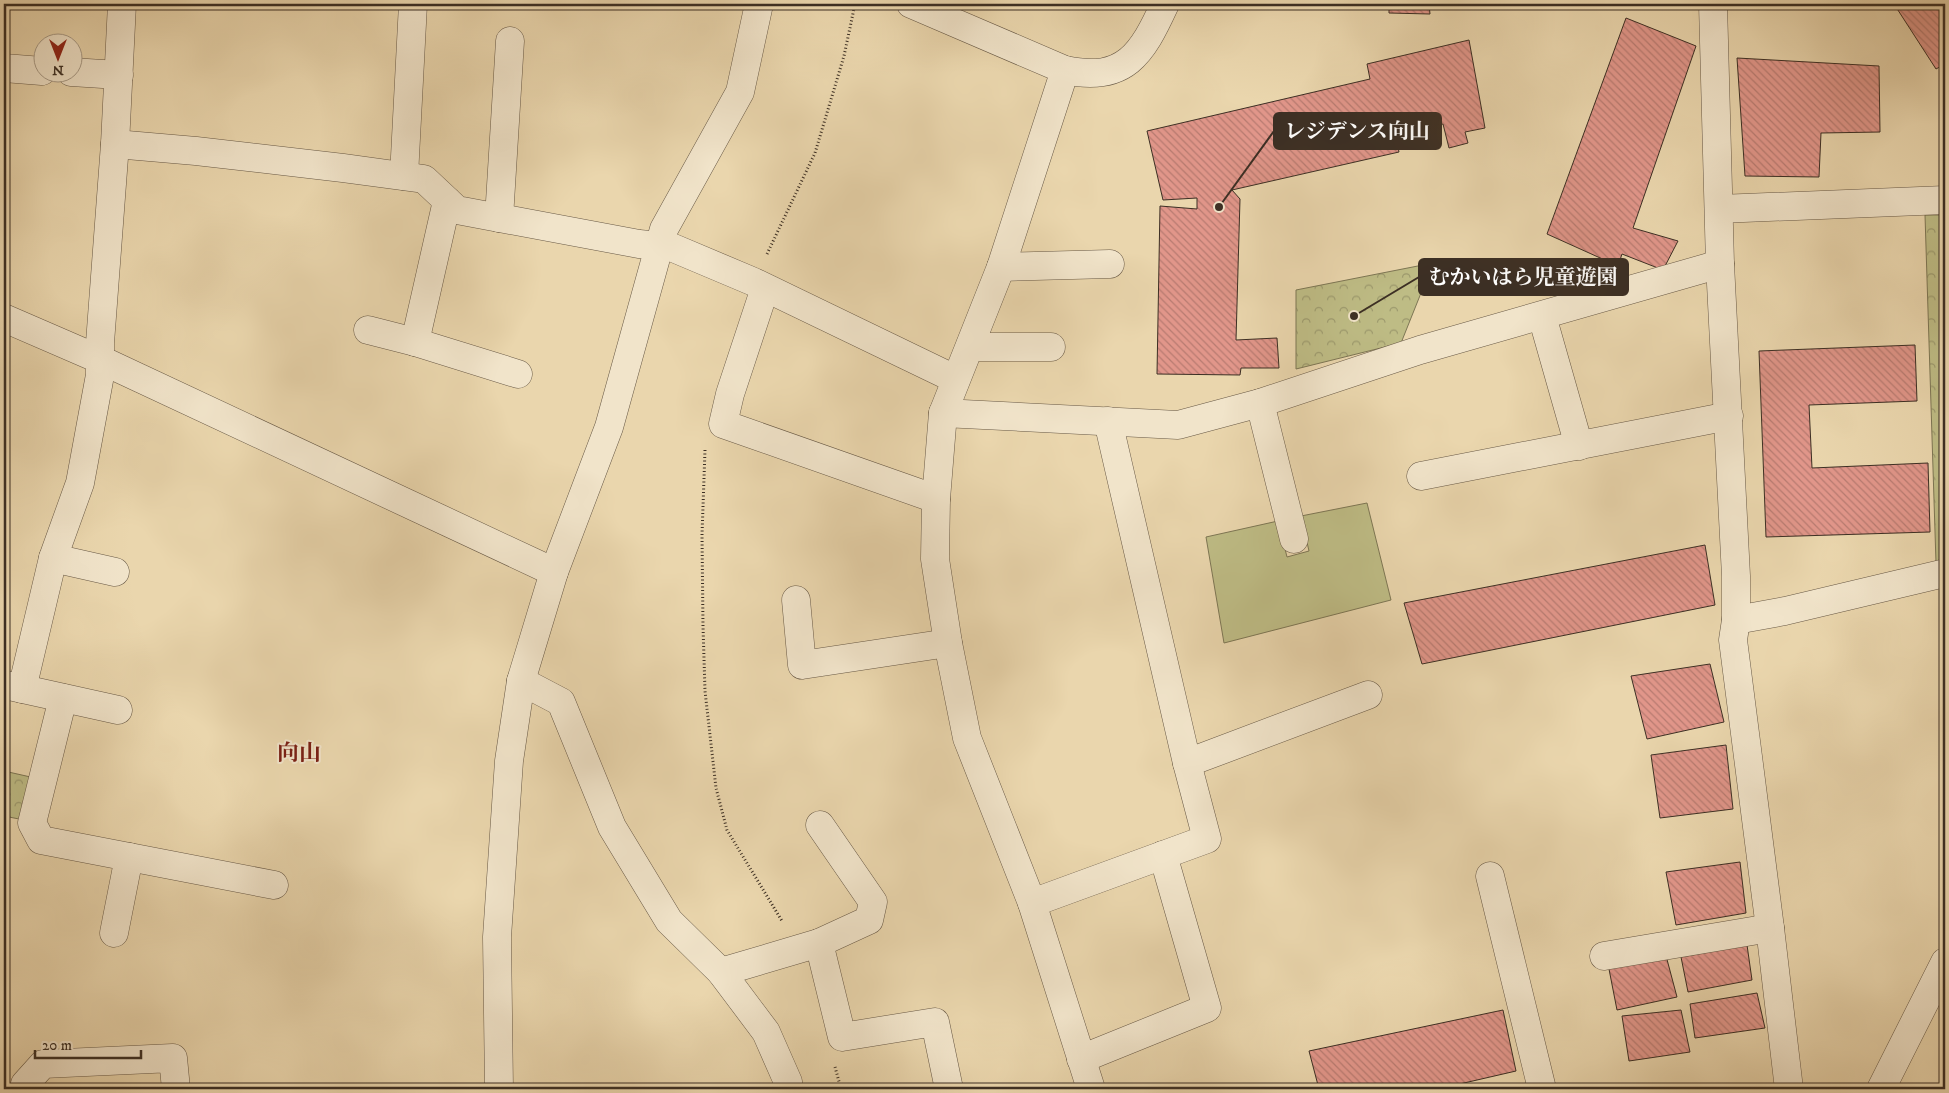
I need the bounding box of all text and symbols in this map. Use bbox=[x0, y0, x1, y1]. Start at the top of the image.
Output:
north arrow bbox=[32, 32, 82, 82]
text: N bbox=[52, 61, 64, 79]
callout: レジデンス向山 bbox=[1274, 113, 1441, 149]
text: レジデンス向山 bbox=[1284, 119, 1430, 145]
callout: むかいはら児童遊園 bbox=[1419, 259, 1628, 295]
text: むかいはら児童遊園 bbox=[1429, 265, 1618, 291]
district label: 向山 bbox=[277, 740, 321, 767]
scale bar bbox=[35, 1028, 141, 1060]
text: 20 m bbox=[42, 1036, 72, 1055]

